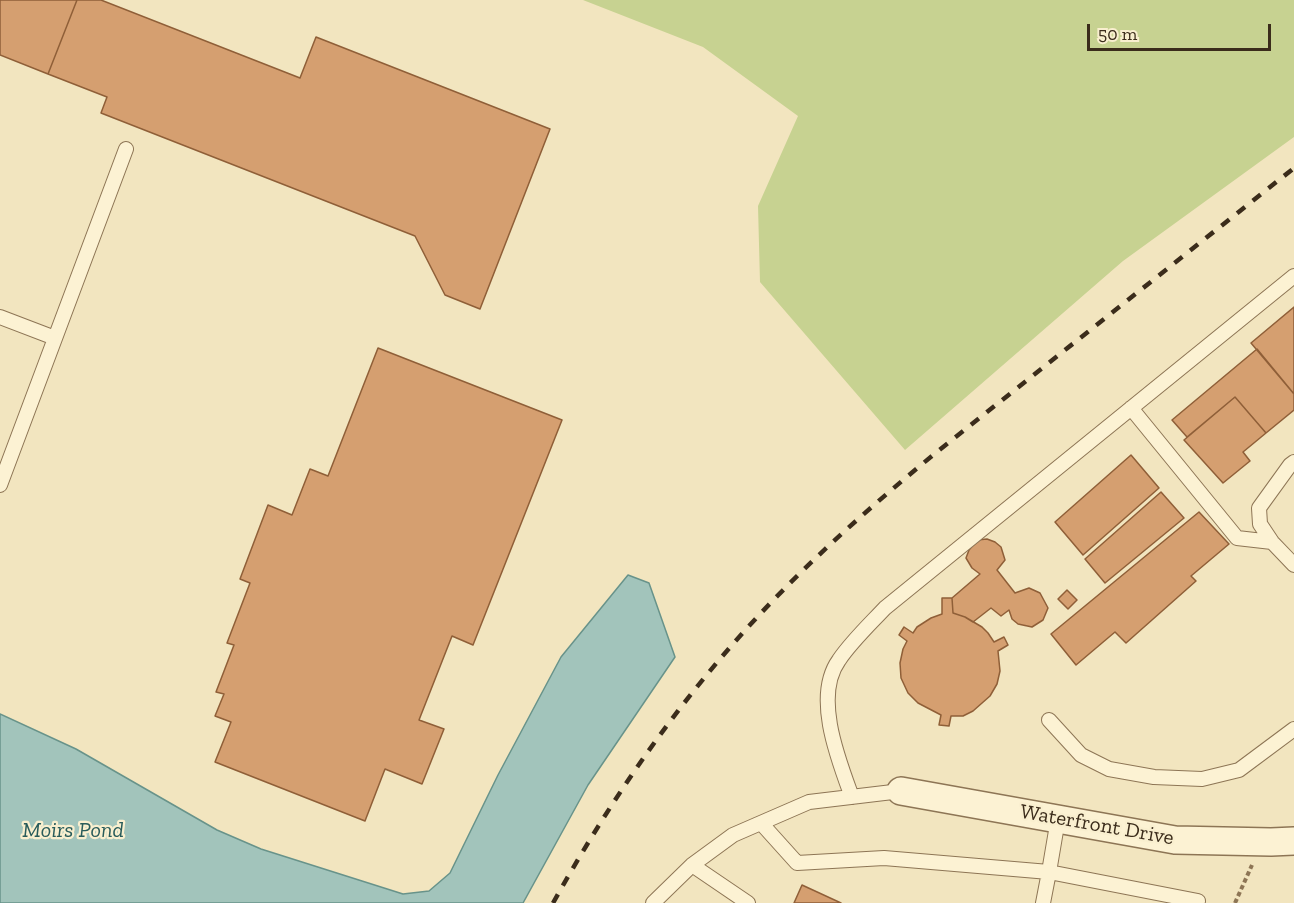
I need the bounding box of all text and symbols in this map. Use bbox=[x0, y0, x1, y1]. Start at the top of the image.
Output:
scale bar bbox=[1090, 12, 1274, 50]
text: 50 m bbox=[1098, 23, 1137, 45]
street label: Waterfront Drive bbox=[1018, 799, 1176, 851]
water label: Moirs Pond bbox=[22, 818, 124, 844]

